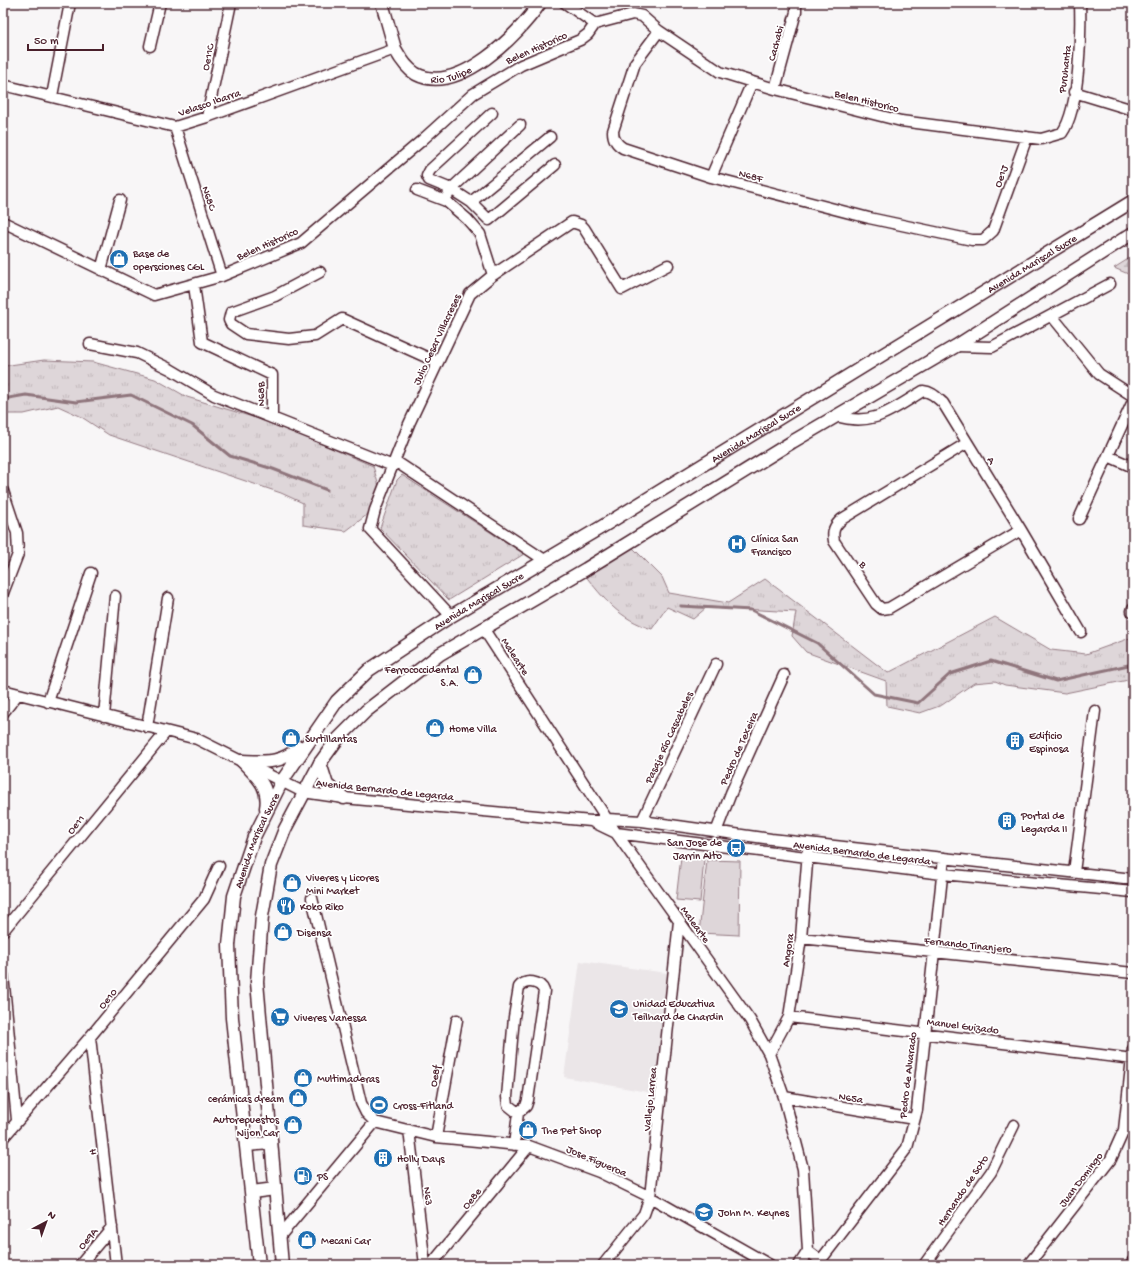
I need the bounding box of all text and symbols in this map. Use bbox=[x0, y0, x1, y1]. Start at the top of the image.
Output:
street label: Cachabi bbox=[766, 25, 787, 62]
scale bar bbox=[28, 26, 103, 52]
street label: Belen Historico bbox=[503, 30, 570, 68]
text: 50 m bbox=[34, 35, 59, 49]
street label: Oe11C bbox=[200, 42, 218, 72]
street label: Puruhanta bbox=[1057, 44, 1075, 95]
street label: Rio Tulipe bbox=[430, 64, 474, 87]
street label: Velasco Ibarra bbox=[176, 87, 243, 120]
street label: Belen Historico bbox=[832, 88, 900, 116]
street label: Oe1J bbox=[992, 163, 1012, 189]
street label: N68F bbox=[737, 168, 765, 186]
street label: N68C bbox=[199, 185, 218, 213]
street label: Belen Historico bbox=[234, 226, 301, 264]
street label: Avenida Mariscal Sucre bbox=[986, 233, 1080, 297]
shop icon: Base de opersciones CGL bbox=[108, 248, 130, 270]
place label: Base de opersciones CGL bbox=[132, 249, 205, 274]
street label: Julio Cesar Villacreses bbox=[411, 292, 465, 387]
street label: N68B bbox=[256, 381, 268, 406]
street label: Avenida Mariscal Sucre bbox=[710, 402, 804, 466]
street label: A bbox=[983, 455, 997, 467]
hospital icon: Clínica San Francisco bbox=[726, 533, 748, 555]
place label: Clínica San Francisco bbox=[750, 534, 799, 559]
street label: B bbox=[855, 559, 869, 571]
street label: Avenida Mariscal Sucre bbox=[432, 570, 527, 634]
street label: Malearte bbox=[498, 636, 531, 678]
shop icon: Ferrococcidental S.A. bbox=[462, 664, 484, 686]
place label: Ferrococcidental S.A. bbox=[384, 665, 460, 690]
street label: Pasaje Río Cascabeles bbox=[643, 689, 697, 787]
street label: Pedro de Texeira bbox=[718, 710, 762, 788]
shop icon: Home Villa bbox=[424, 717, 446, 739]
place label: Home Villa bbox=[449, 724, 497, 736]
shop icon: Surtillantas bbox=[280, 727, 302, 749]
building icon: Edificio Espinosa bbox=[1004, 730, 1026, 752]
place label: Edificio Espinosa bbox=[1029, 730, 1070, 756]
place label: Surtillantas bbox=[305, 734, 358, 746]
street label: Avenida Bernardo de Legarda bbox=[315, 778, 455, 804]
street label: Avenida Mariscal Sucre bbox=[233, 791, 283, 890]
building icon: Portal de Legarda II bbox=[996, 810, 1018, 832]
place label: Portal de Legarda II bbox=[1020, 811, 1068, 836]
street label: Oe11 bbox=[65, 813, 88, 837]
bus stop icon: San Jose de Jarrin Alto bbox=[725, 837, 747, 859]
place label: San Jose de Jarrin Alto bbox=[667, 838, 722, 863]
street label: Avenida Bernardo de Legarda bbox=[792, 840, 932, 868]
shop icon: Viveres y Licores Mini Market bbox=[281, 872, 303, 894]
place label: Viveres y Licores Mini Market bbox=[305, 873, 380, 898]
restaurant icon: Koko Riko bbox=[275, 895, 297, 917]
place label: Koko Riko bbox=[300, 902, 344, 914]
street label: Malearte bbox=[677, 905, 712, 946]
shop icon: Disensa bbox=[272, 921, 294, 943]
place label: Disensa bbox=[296, 928, 333, 940]
street label: Angora bbox=[781, 932, 797, 968]
street label: Fernando Tinanjero bbox=[922, 935, 1013, 957]
street label: Oe10 bbox=[97, 987, 120, 1012]
school or university icon: Unidad Educativa Teilhard de Chardin bbox=[608, 998, 630, 1020]
place label: Unidad Educativa Teilhard de Chardin bbox=[632, 999, 724, 1024]
supermarket icon: Viveres Vanessa bbox=[269, 1006, 291, 1028]
place label: Viveres Vanessa bbox=[293, 1013, 367, 1025]
street label: Manuel Guizado bbox=[926, 1017, 1000, 1037]
street label: Pedro de Alvarado bbox=[898, 1031, 920, 1120]
street label: Oe8f bbox=[427, 1063, 444, 1088]
street label: Vallejo Larrea bbox=[642, 1066, 660, 1133]
shop icon: Multimaderas bbox=[292, 1067, 314, 1089]
place label: Multimaderas bbox=[317, 1074, 380, 1086]
shop icon: cerámicas dream bbox=[287, 1087, 309, 1109]
street label: N65a bbox=[838, 1091, 865, 1107]
place label: cerámicas dream bbox=[208, 1094, 284, 1106]
sports icon: Cross-Fitland bbox=[368, 1094, 390, 1116]
place label: Cross-Fitland bbox=[393, 1101, 454, 1113]
shop icon: Autorepuestos Nijon Car bbox=[282, 1114, 304, 1136]
place label: Autorepuestos Nijon Car bbox=[213, 1115, 280, 1140]
shop icon: The Pet Shop bbox=[517, 1119, 539, 1141]
place label: The Pet Shop bbox=[541, 1126, 602, 1138]
street label: Jose Figueroa bbox=[564, 1144, 629, 1180]
street label: H bbox=[88, 1147, 100, 1156]
building icon: Holly Days bbox=[372, 1147, 394, 1169]
street label: Juan Domingo bbox=[1057, 1150, 1106, 1210]
street label: Hernando de Soto bbox=[935, 1153, 992, 1229]
place label: Holly Days bbox=[397, 1154, 446, 1166]
fuel station icon: PS bbox=[292, 1165, 314, 1187]
place label: PS bbox=[316, 1172, 329, 1184]
street label: N63 bbox=[420, 1186, 434, 1206]
street label: Oe8e bbox=[460, 1186, 485, 1212]
school or university icon: John M. Keynes bbox=[693, 1201, 715, 1223]
north arrow bbox=[26, 1202, 66, 1242]
place label: John M. Keynes bbox=[718, 1208, 790, 1220]
text: N bbox=[45, 1209, 58, 1223]
street label: Oe9A bbox=[76, 1226, 101, 1252]
shop icon: Mecani Car bbox=[296, 1229, 318, 1251]
place label: Mecani Car bbox=[321, 1236, 371, 1248]

